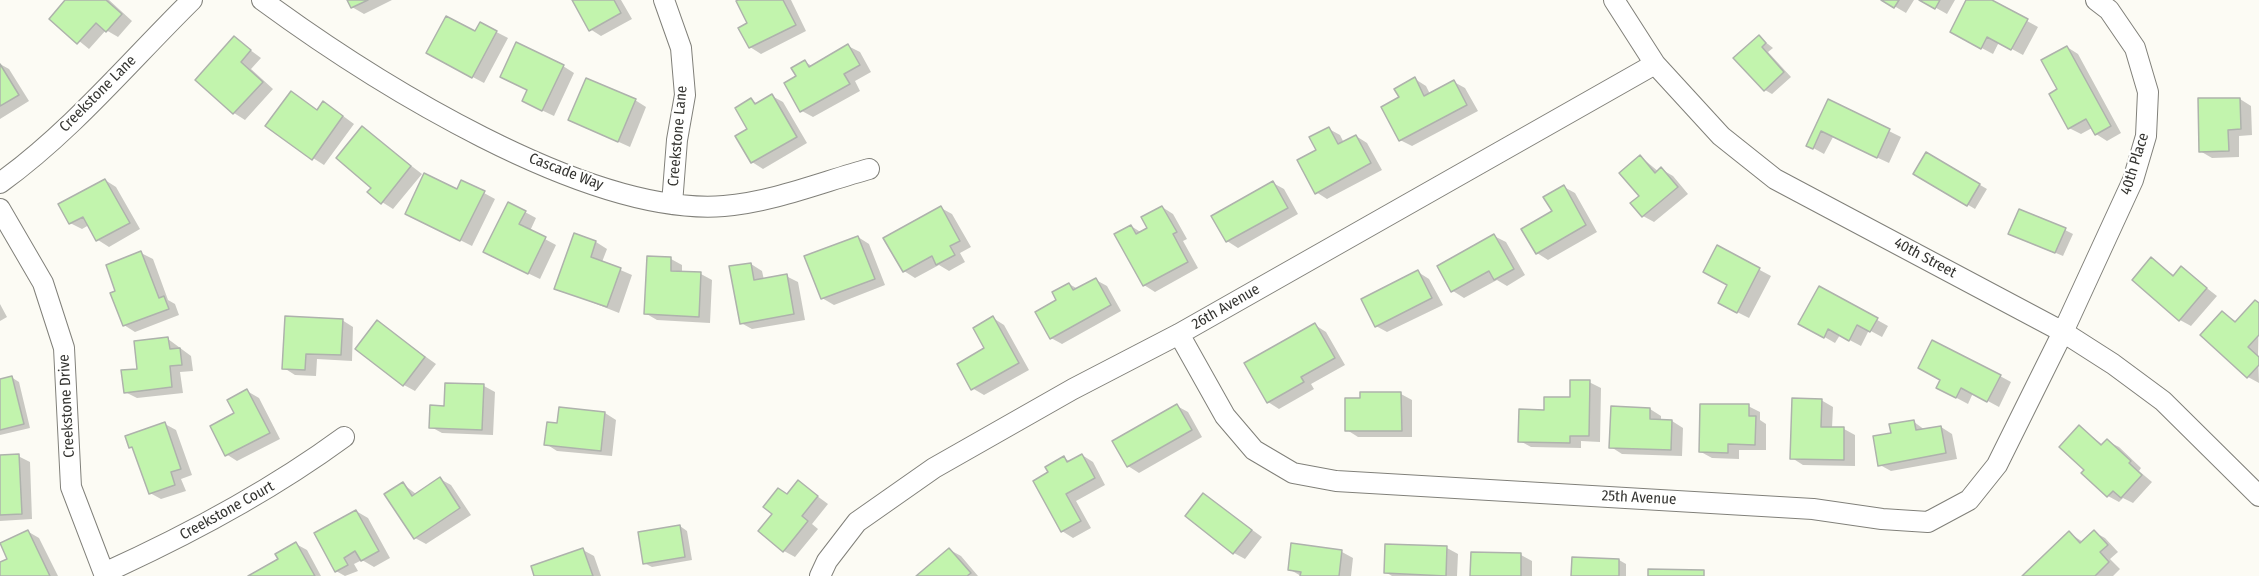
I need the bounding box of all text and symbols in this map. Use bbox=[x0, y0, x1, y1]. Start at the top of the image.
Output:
street label: Creekstone Lane bbox=[56, 52, 140, 136]
street label: Creekstone Lane bbox=[665, 85, 691, 187]
street label: 40th Place bbox=[2117, 131, 2153, 197]
street label: Cascade Way bbox=[526, 150, 606, 194]
street label: 40th Street bbox=[1891, 234, 1959, 282]
street label: 26th Avenue bbox=[1189, 280, 1263, 334]
street label: Creekstone Drive bbox=[55, 354, 79, 458]
street label: Creekstone Court bbox=[177, 478, 277, 544]
street label: 25th Avenue bbox=[1601, 487, 1677, 509]

